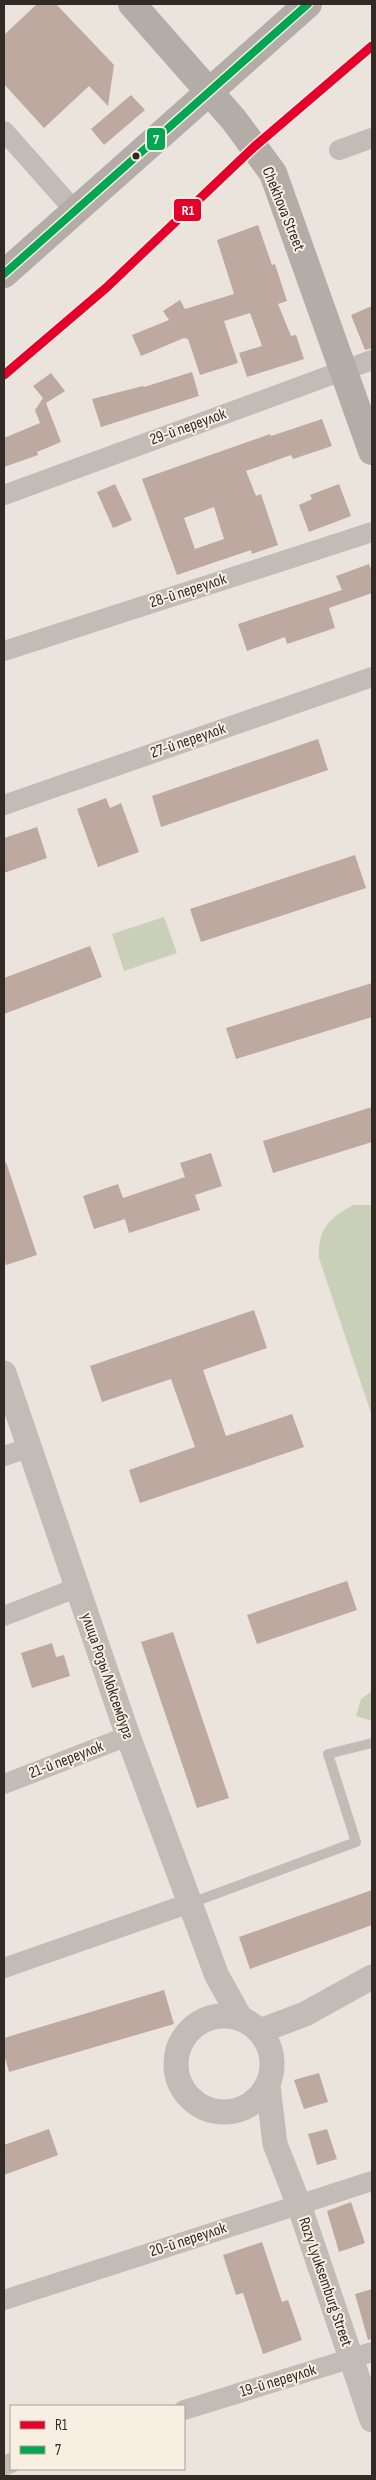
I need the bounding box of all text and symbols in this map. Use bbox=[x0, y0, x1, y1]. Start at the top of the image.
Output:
line badge: 7 bbox=[146, 127, 166, 151]
text: 7 bbox=[153, 131, 160, 148]
unlabelled marker bbox=[131, 151, 141, 161]
street label: Chekhova Street bbox=[258, 164, 309, 254]
line badge: R1 bbox=[173, 198, 202, 222]
text: R1 bbox=[182, 202, 195, 219]
street label: 29-й переулок bbox=[147, 404, 230, 450]
street label: 28-й переулок bbox=[147, 569, 230, 612]
street label: 27-й переулок bbox=[148, 719, 229, 763]
street label: улица Розы Люксембург bbox=[76, 1610, 138, 1742]
street label: 21-й переулок bbox=[26, 1737, 107, 1783]
street label: Rozy Lyuksemburg Street bbox=[294, 2215, 356, 2349]
street label: 20-й переулок bbox=[147, 2218, 230, 2261]
street label: 19-й переулок bbox=[238, 2360, 319, 2402]
legend bbox=[10, 2405, 185, 2470]
text: R1 bbox=[55, 2416, 68, 2435]
text: 7 bbox=[55, 2441, 61, 2460]

